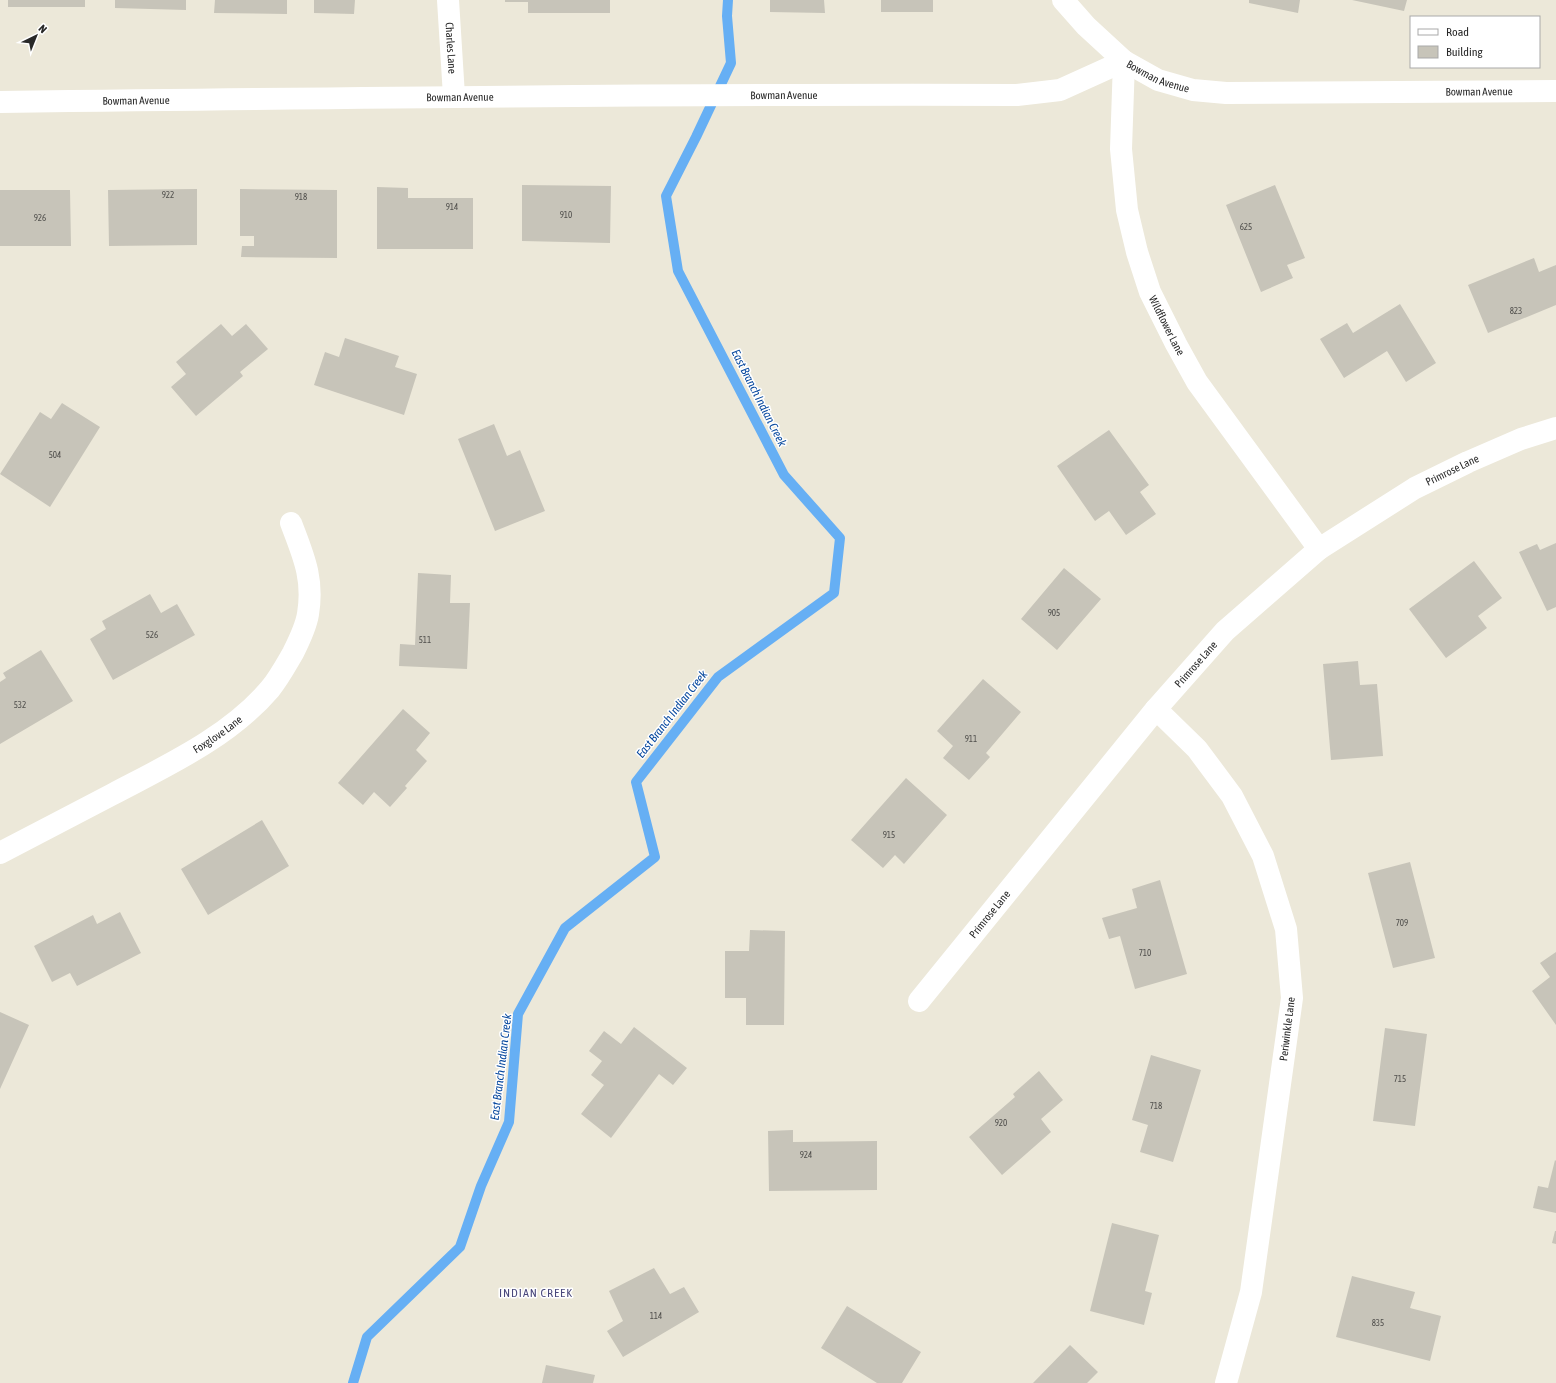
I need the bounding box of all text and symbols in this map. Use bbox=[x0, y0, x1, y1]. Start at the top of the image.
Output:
north arrow bbox=[16, 16, 56, 56]
legend bbox=[1410, 16, 1540, 68]
text: N bbox=[36, 22, 49, 35]
street label: Charles Lane bbox=[443, 22, 459, 74]
text: Road bbox=[1446, 25, 1469, 39]
text: Building bbox=[1446, 45, 1484, 59]
street label: Bowman Avenue bbox=[1125, 58, 1191, 95]
street label: Bowman Avenue bbox=[1445, 85, 1513, 98]
street label: Bowman Avenue bbox=[750, 89, 818, 101]
street label: Bowman Avenue bbox=[426, 91, 494, 103]
street label: Bowman Avenue bbox=[102, 94, 170, 107]
house number: 922 bbox=[162, 190, 174, 200]
house number: 918 bbox=[295, 192, 307, 202]
house number: 914 bbox=[446, 202, 458, 212]
house number: 910 bbox=[560, 210, 572, 220]
house number: 926 bbox=[34, 213, 46, 223]
house number: 625 bbox=[1240, 222, 1252, 232]
street label: Wildflower Lane bbox=[1147, 294, 1187, 357]
house number: 823 bbox=[1510, 306, 1522, 316]
water label: East Branch Indian Creek bbox=[728, 347, 790, 450]
house number: 504 bbox=[49, 450, 61, 460]
street label: Primrose Lane bbox=[1424, 452, 1481, 488]
house number: 905 bbox=[1048, 608, 1060, 618]
house number: 526 bbox=[146, 630, 158, 640]
house number: 511 bbox=[419, 635, 431, 645]
street label: Primrose Lane bbox=[1172, 639, 1219, 690]
water label: East Branch Indian Creek bbox=[634, 667, 711, 761]
house number: 532 bbox=[14, 700, 26, 710]
street label: Foxglove Lane bbox=[191, 713, 244, 755]
house number: 911 bbox=[965, 734, 977, 744]
house number: 915 bbox=[883, 830, 895, 840]
street label: Primrose Lane bbox=[967, 888, 1012, 940]
house number: 709 bbox=[1396, 918, 1408, 928]
house number: 710 bbox=[1139, 948, 1151, 958]
street label: Periwinkle Lane bbox=[1277, 996, 1297, 1062]
water label: East Branch Indian Creek bbox=[488, 1012, 515, 1121]
house number: 715 bbox=[1394, 1074, 1406, 1084]
house number: 718 bbox=[1150, 1101, 1162, 1111]
house number: 920 bbox=[995, 1118, 1007, 1128]
house number: 924 bbox=[800, 1150, 812, 1160]
district label: INDIAN CREEK bbox=[499, 1286, 573, 1300]
house number: 114 bbox=[650, 1311, 662, 1321]
house number: 835 bbox=[1372, 1318, 1384, 1328]

